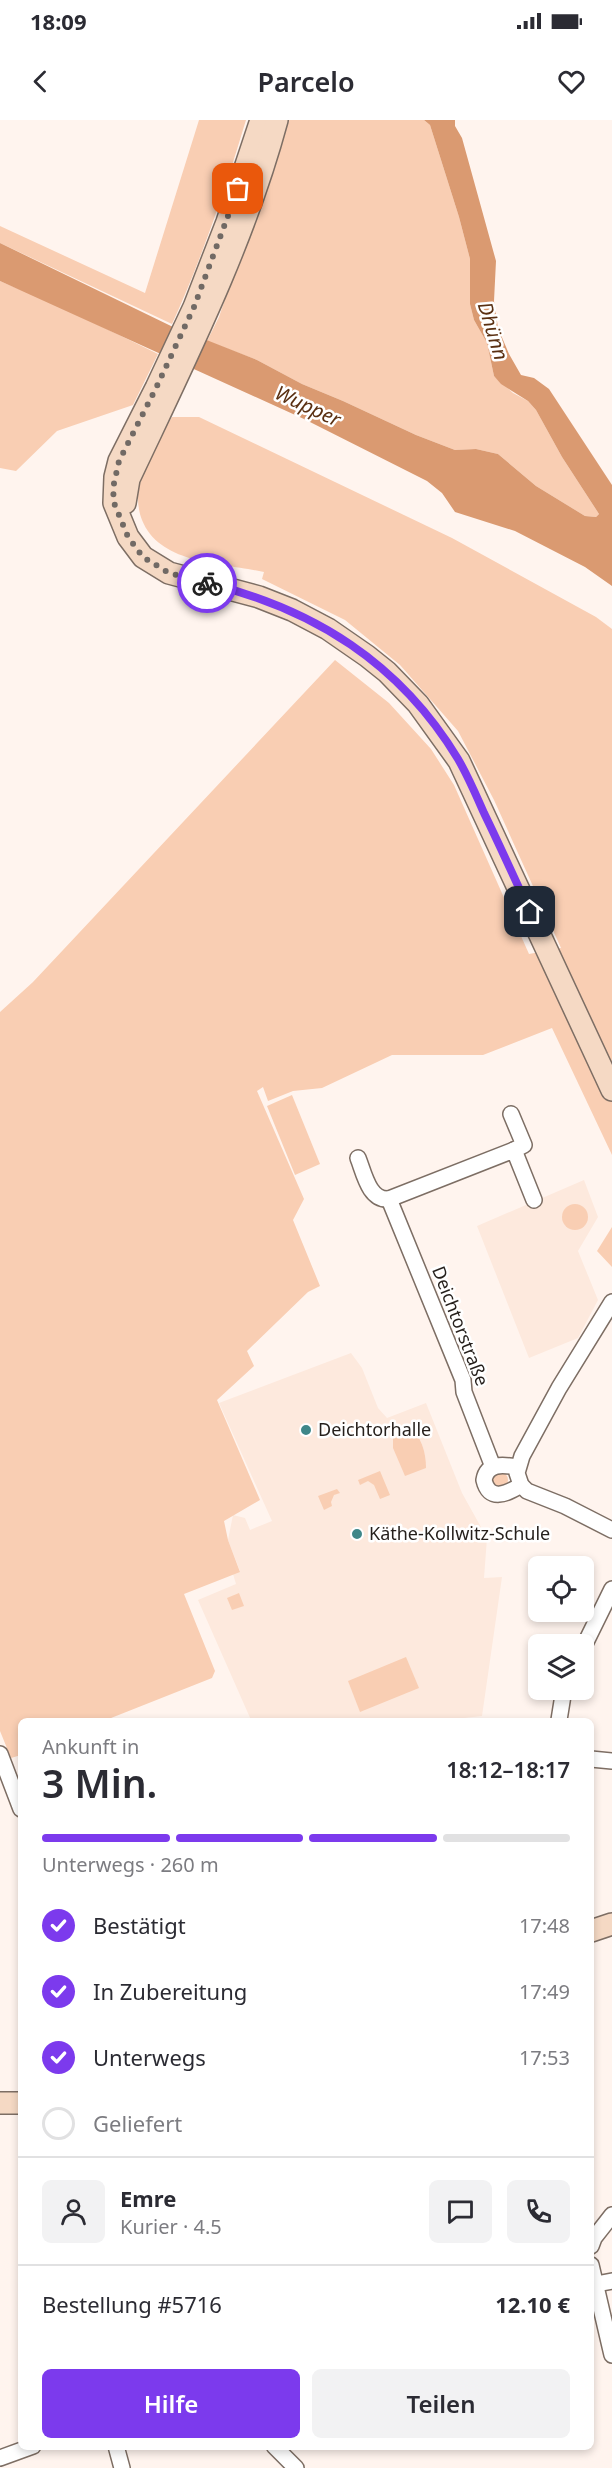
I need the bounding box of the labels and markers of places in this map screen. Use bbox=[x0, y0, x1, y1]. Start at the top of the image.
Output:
pin bbox=[212, 163, 263, 214]
pin bbox=[504, 886, 555, 937]
place label: Deichtorhalle bbox=[318, 1417, 431, 1441]
marker: Deichtorhalle bbox=[299, 1423, 313, 1437]
place label: Käthe-Kollwitz-Schule bbox=[369, 1521, 550, 1545]
marker: Käthe-Kollwitz-Schule bbox=[350, 1527, 364, 1541]

